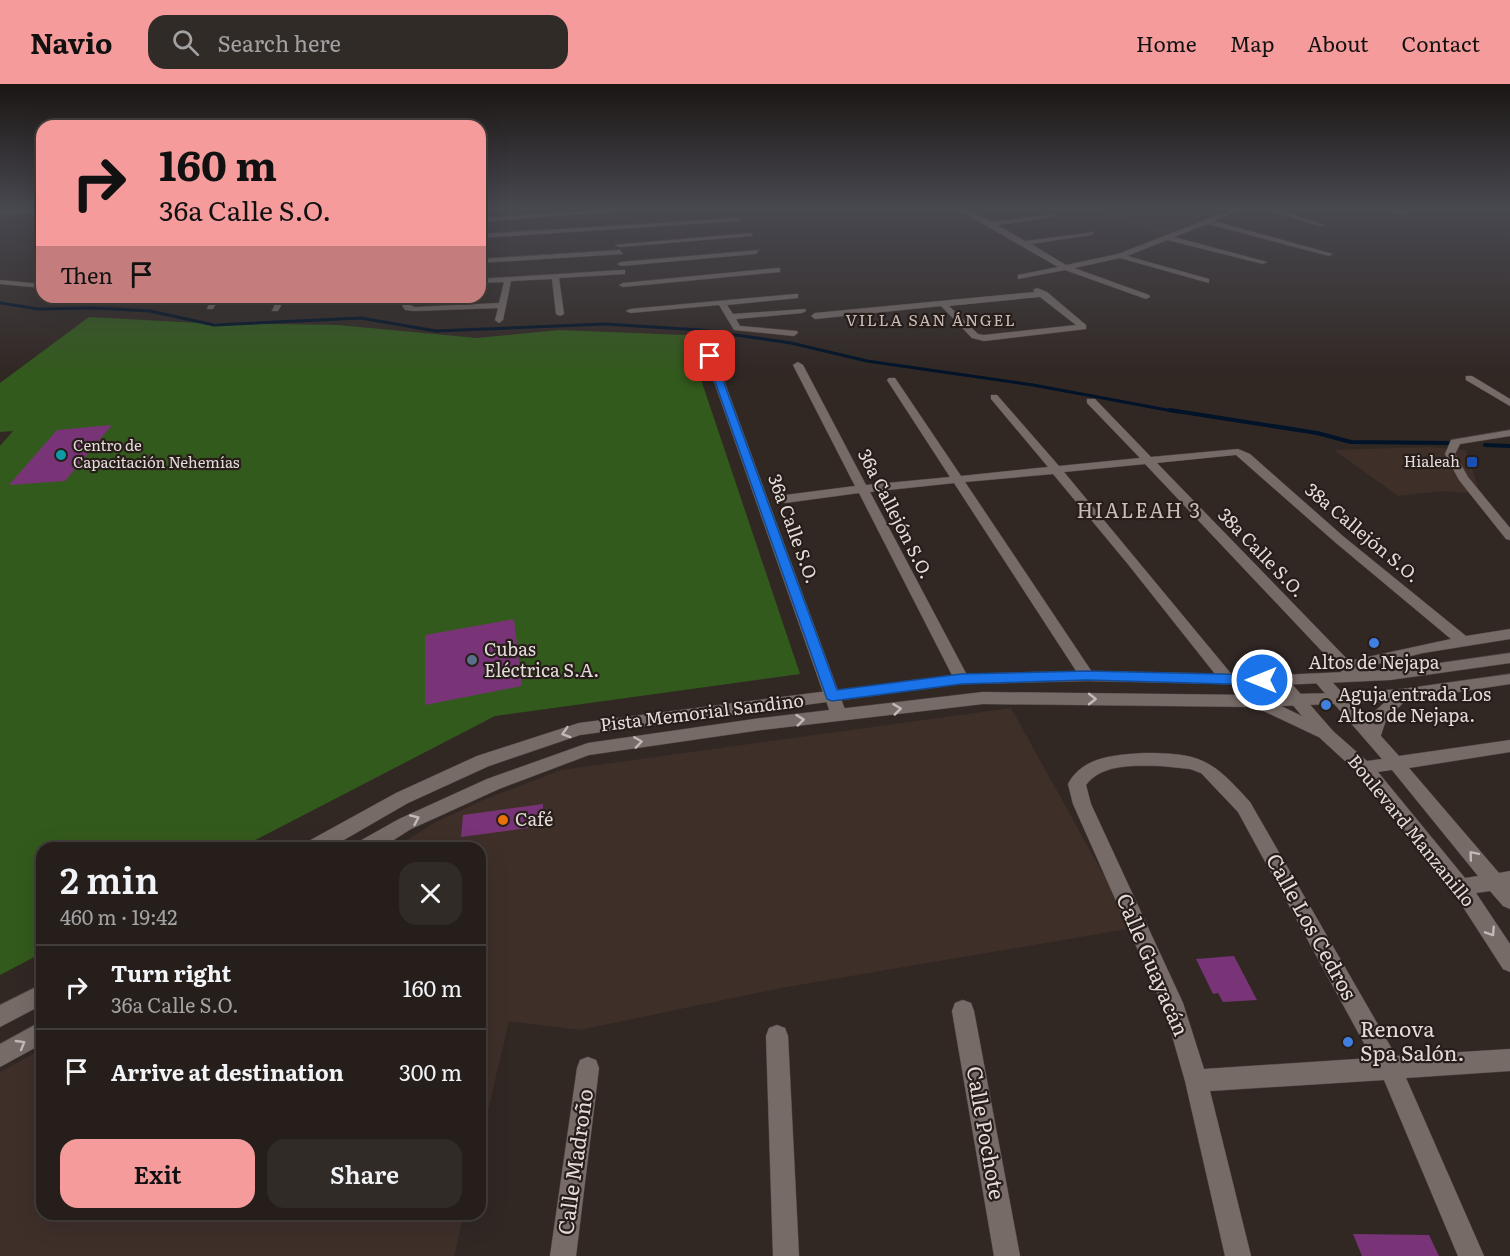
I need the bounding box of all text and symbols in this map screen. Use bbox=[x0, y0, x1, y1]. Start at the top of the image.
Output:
search box bbox=[148, 15, 568, 69]
text: Navio bbox=[30, 21, 112, 63]
icon: search bbox=[169, 26, 202, 59]
text: Search here bbox=[217, 26, 341, 59]
text: Home bbox=[1136, 27, 1197, 58]
text: Map bbox=[1230, 27, 1274, 58]
text: About bbox=[1307, 27, 1369, 58]
text: Contact bbox=[1402, 27, 1480, 58]
text: 160 m bbox=[159, 132, 277, 194]
icon: right bbox=[60, 144, 138, 222]
text: 36a Calle S.O. bbox=[159, 189, 331, 229]
text: Then bbox=[60, 258, 113, 291]
icon: arrive bbox=[125, 258, 158, 291]
district label: VILLA SAN ÁNGEL bbox=[845, 307, 1017, 331]
pin bbox=[684, 330, 735, 381]
icon: arrive bbox=[693, 339, 726, 372]
place label: Centro de Capacitación Nehemías bbox=[73, 433, 240, 473]
street label: 36a Callejón S.O. bbox=[852, 444, 941, 583]
marker: Centro de Capacitación Nehemías bbox=[54, 448, 68, 462]
place label: Hialeah bbox=[1404, 449, 1460, 472]
marker: Hialeah bbox=[1465, 455, 1479, 469]
street label: 36a Calle S.O. bbox=[762, 470, 827, 587]
street label: 38a Callejón S.O. bbox=[1300, 476, 1426, 588]
district label: HIALEAH 3 bbox=[1077, 494, 1201, 524]
street label: 38a Calle S.O. bbox=[1212, 501, 1312, 603]
place label: Cubas Eléctrica S.A. bbox=[484, 635, 599, 683]
marker: Altos de Nejapa bbox=[1367, 636, 1381, 650]
position arrow bbox=[1230, 648, 1294, 712]
place label: Altos de Nejapa bbox=[1308, 648, 1440, 675]
marker: Cubas Eléctrica S.A. bbox=[465, 653, 479, 667]
place label: Aguja entrada Los Altos de Nejapa. bbox=[1338, 680, 1491, 728]
street label: Pista Memorial Sandino bbox=[598, 686, 805, 737]
one-way arrow bbox=[1087, 693, 1096, 705]
marker: Aguja entrada Los Altos de Nejapa. bbox=[1319, 698, 1333, 712]
one-way arrow bbox=[893, 703, 902, 716]
one-way arrow bbox=[796, 714, 805, 727]
one-way arrow bbox=[562, 725, 572, 738]
one-way arrow bbox=[633, 736, 643, 749]
street label: Boulevard Manzanillo bbox=[1342, 748, 1482, 912]
place label: Café bbox=[515, 805, 553, 832]
marker: Café bbox=[496, 813, 510, 827]
one-way arrow bbox=[409, 814, 420, 826]
street label: Calle Los Cedros bbox=[1260, 847, 1366, 1005]
one-way arrow bbox=[1469, 851, 1480, 862]
text: 2 min bbox=[60, 852, 159, 905]
button: close bbox=[399, 862, 462, 925]
street label: Calle Guayacán bbox=[1110, 888, 1198, 1040]
text: 460 m · 19:42 bbox=[60, 901, 177, 931]
one-way arrow bbox=[1483, 926, 1495, 936]
text: Turn right bbox=[111, 956, 231, 989]
icon: right bbox=[60, 971, 93, 1004]
text: 160 m bbox=[403, 971, 462, 1004]
text: 36a Calle S.O. bbox=[111, 989, 239, 1019]
place label: Renova Spa Salón. bbox=[1360, 1012, 1465, 1067]
marker: Renova Spa Salón. bbox=[1341, 1035, 1355, 1049]
one-way arrow bbox=[15, 1039, 25, 1051]
icon: arrive bbox=[60, 1055, 93, 1088]
text: Arrive at destination bbox=[111, 1055, 344, 1088]
text: 300 m bbox=[399, 1055, 462, 1088]
street label: Calle Pochote bbox=[960, 1063, 1014, 1202]
street label: Calle Madroño bbox=[548, 1087, 599, 1237]
button: Exit bbox=[60, 1139, 255, 1208]
button: Share bbox=[267, 1139, 462, 1208]

